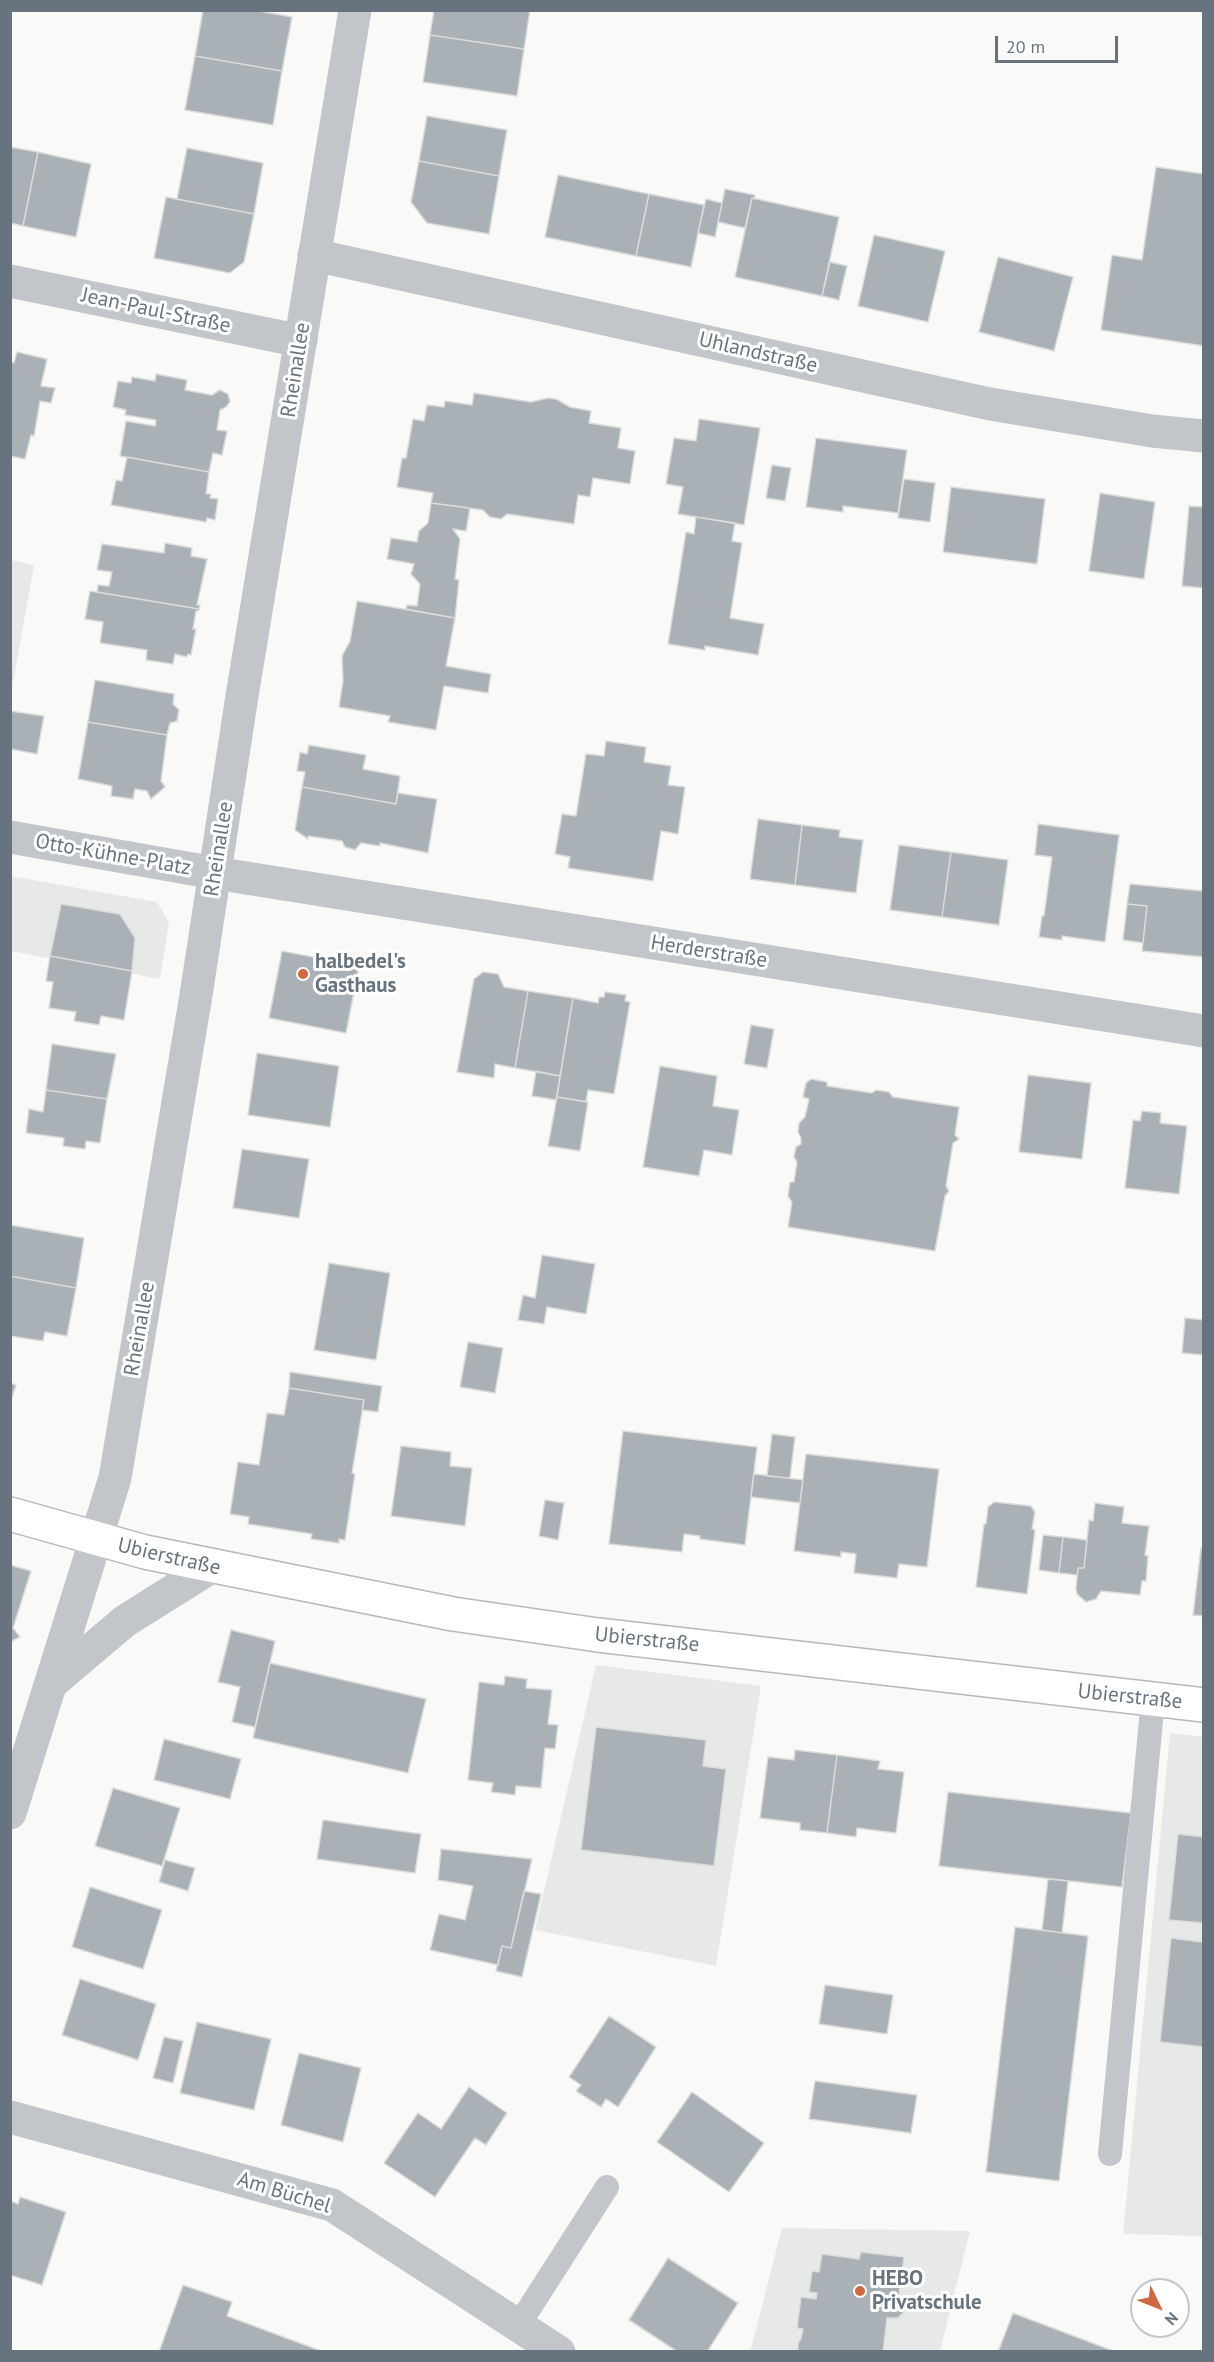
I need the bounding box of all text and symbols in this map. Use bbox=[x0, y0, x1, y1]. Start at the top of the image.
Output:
scale bar bbox=[998, 24, 1121, 62]
text: 20 m bbox=[1006, 35, 1045, 58]
street label: Jean-Paul-Straße bbox=[79, 283, 233, 339]
street label: Rheinallee bbox=[276, 321, 316, 419]
street label: Uhlandstraße bbox=[696, 327, 820, 379]
street label: Rheinallee bbox=[199, 800, 239, 898]
street label: Otto-Kühne-Platz bbox=[33, 829, 193, 881]
street label: Herderstraße bbox=[649, 930, 769, 974]
place label: halbedel's Gasthaus bbox=[315, 949, 406, 999]
marker: halbedel's Gasthaus bbox=[296, 967, 310, 981]
street label: Rheinallee bbox=[119, 1280, 161, 1378]
street label: Ubierstraße bbox=[115, 1533, 223, 1581]
street label: Ubierstraße bbox=[593, 1622, 701, 1658]
street label: Ubierstraße bbox=[1076, 1679, 1184, 1715]
street label: Am Büchel bbox=[234, 2167, 334, 2219]
place label: HEBO Privatschule bbox=[872, 2266, 982, 2316]
north arrow bbox=[1130, 2278, 1190, 2338]
marker: HEBO Privatschule bbox=[853, 2284, 867, 2298]
text: N bbox=[1161, 2308, 1183, 2330]

